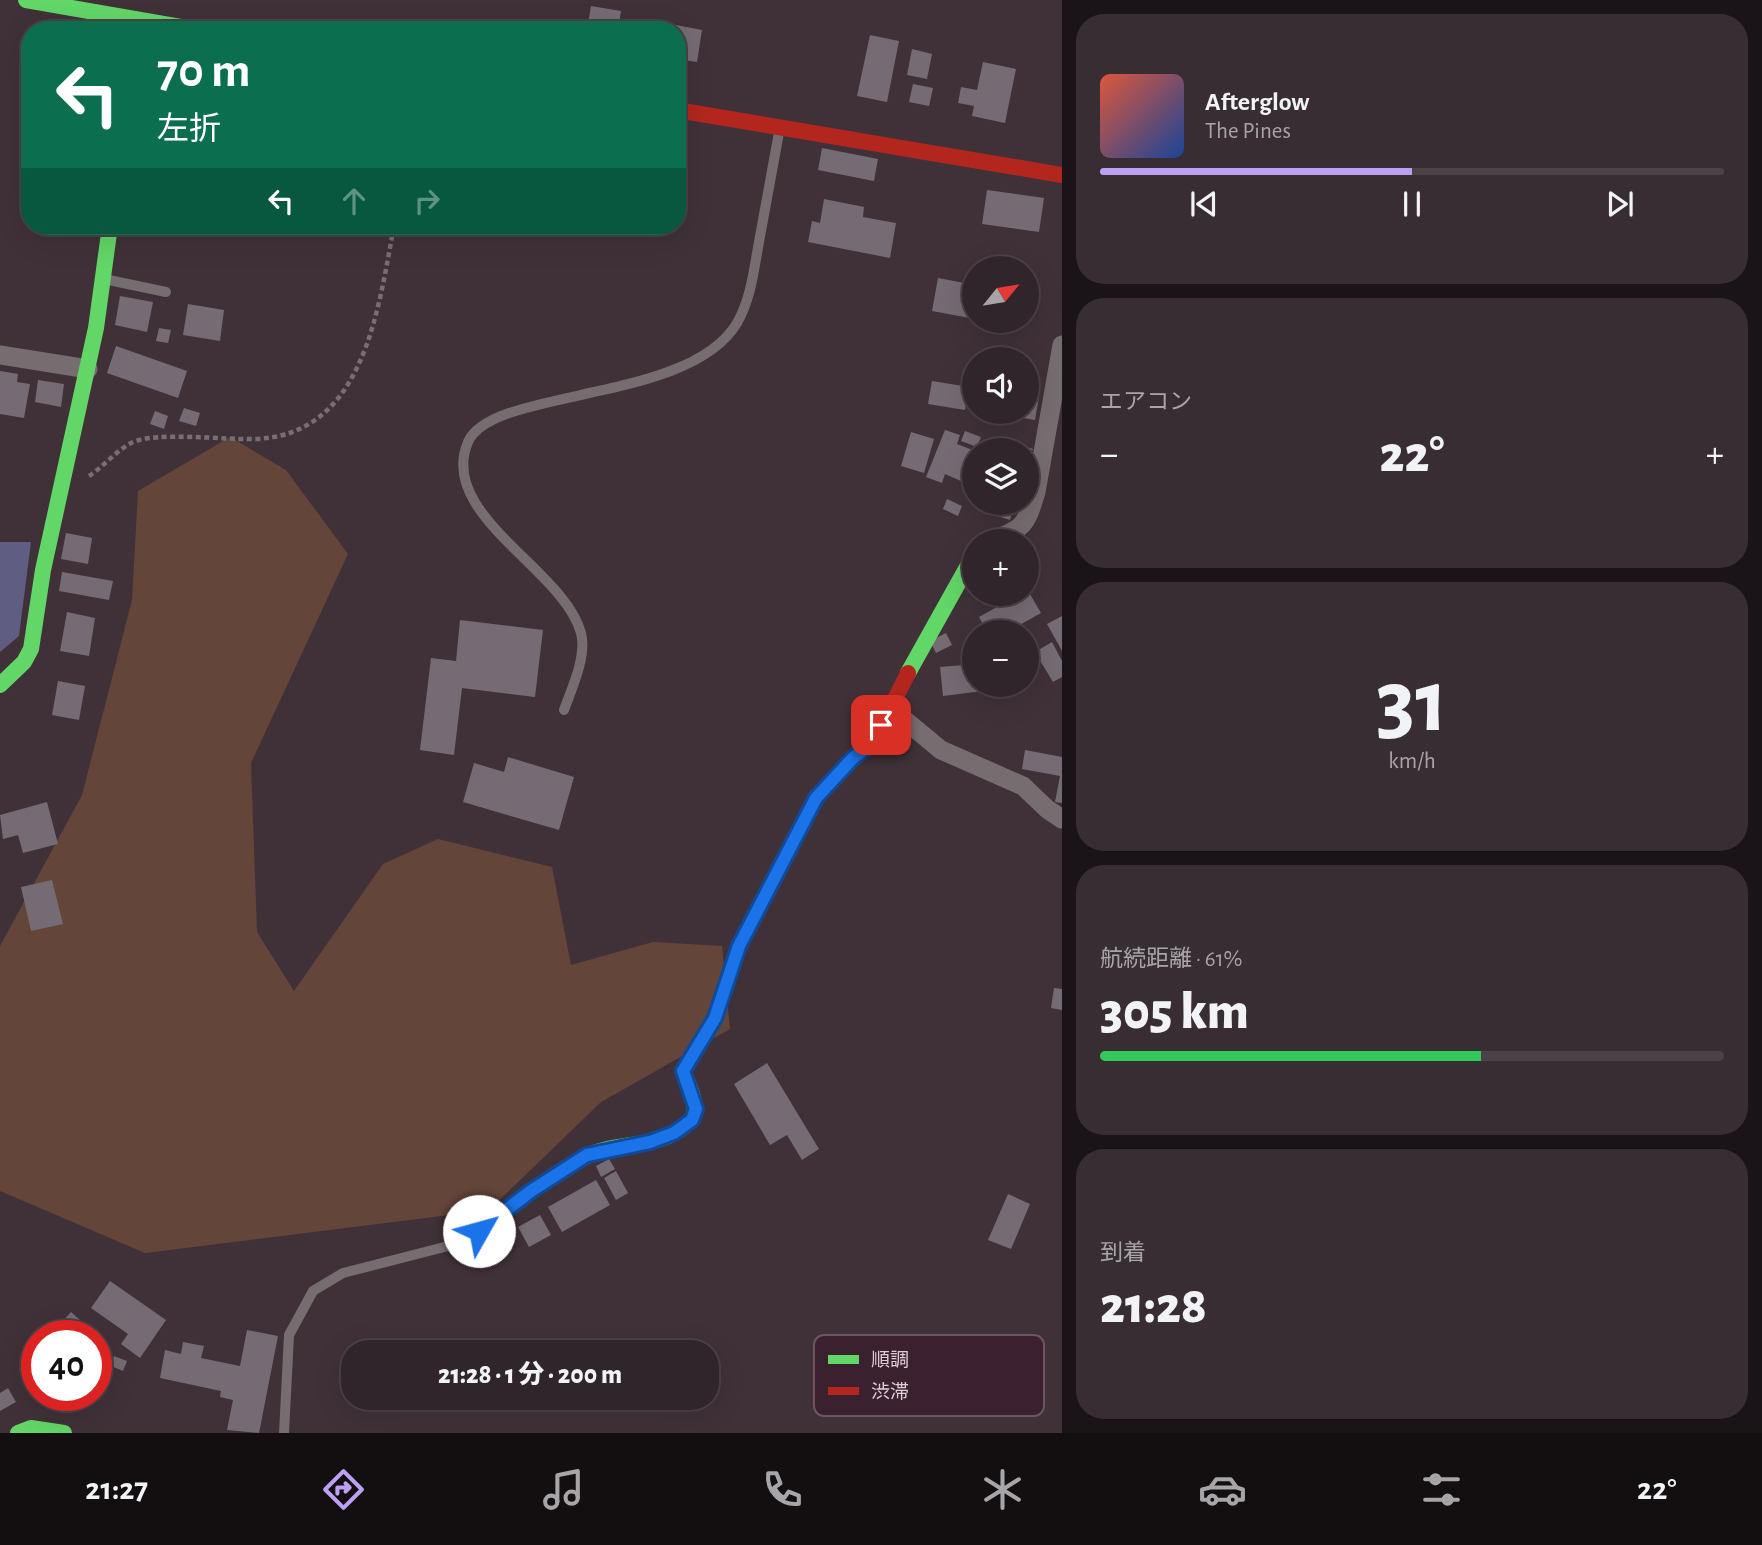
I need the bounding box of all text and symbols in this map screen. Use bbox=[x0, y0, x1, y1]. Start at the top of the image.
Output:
text: 70 m bbox=[157, 47, 251, 96]
icon: left bbox=[42, 49, 133, 140]
text: Afterglow bbox=[1205, 89, 1309, 115]
text: 左折 bbox=[157, 113, 221, 145]
text: The Pines bbox=[1205, 120, 1291, 143]
icon: left bbox=[262, 182, 300, 220]
icon: ahead bbox=[335, 182, 373, 220]
icon: right bbox=[408, 182, 446, 220]
icon: previous bbox=[1185, 185, 1223, 223]
icon: pause bbox=[1393, 185, 1431, 223]
icon: next bbox=[1601, 185, 1639, 223]
north arrow bbox=[962, 256, 1040, 332]
map controls bbox=[962, 256, 1039, 697]
button: sound bbox=[962, 347, 1039, 424]
text: エアコン bbox=[1100, 391, 1192, 414]
text: 22° bbox=[1379, 429, 1445, 481]
text: − bbox=[1100, 436, 1118, 474]
text: + bbox=[1706, 436, 1724, 474]
button: layers bbox=[962, 438, 1039, 515]
button: + bbox=[962, 529, 1039, 606]
button: − bbox=[962, 620, 1039, 697]
text: 31 bbox=[1376, 657, 1448, 748]
pin bbox=[851, 695, 911, 755]
icon: arrive bbox=[862, 706, 900, 744]
text: km/h bbox=[1388, 750, 1436, 773]
text: 航続距離 · 61% bbox=[1100, 948, 1243, 971]
text: 305 km bbox=[1100, 986, 1249, 1038]
position arrow bbox=[442, 1194, 516, 1268]
text: 到着 bbox=[1100, 1242, 1146, 1265]
text: 21:28 bbox=[1100, 1280, 1207, 1332]
speed limit sign: 40 bbox=[21, 1320, 112, 1411]
legend bbox=[814, 1335, 1044, 1416]
text: 順調 bbox=[871, 1350, 909, 1370]
text: 21:28 · 1 分 · 200 m bbox=[438, 1362, 622, 1388]
text: 渋滞 bbox=[871, 1381, 909, 1402]
icon: directions bbox=[319, 1465, 368, 1514]
icon: music bbox=[539, 1465, 588, 1514]
icon: phone bbox=[758, 1465, 807, 1514]
icon: climate bbox=[978, 1465, 1027, 1514]
icon: car bbox=[1198, 1465, 1247, 1514]
icon: filters bbox=[1417, 1465, 1466, 1514]
text: 21:27 bbox=[85, 1473, 148, 1505]
text: 22° bbox=[1637, 1473, 1677, 1505]

